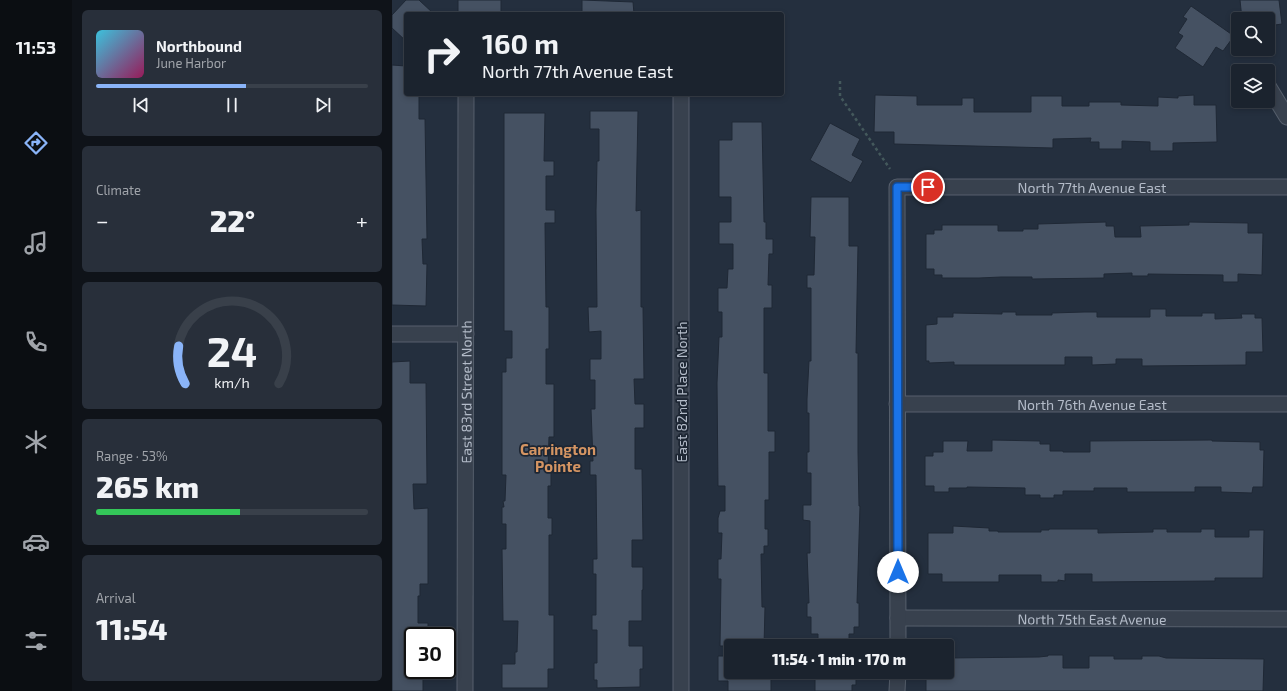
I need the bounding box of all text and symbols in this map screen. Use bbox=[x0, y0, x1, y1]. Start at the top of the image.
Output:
map controls bbox=[1231, 12, 1275, 108]
button: search bbox=[1231, 12, 1275, 56]
text: 160 m bbox=[482, 26, 559, 60]
icon: right bbox=[416, 28, 468, 80]
text: 11:53 bbox=[16, 36, 56, 58]
text: Northbound bbox=[156, 37, 242, 55]
text: June Harbor bbox=[156, 55, 226, 71]
text: North 77th Avenue East bbox=[482, 60, 673, 82]
button: layers bbox=[1231, 64, 1275, 108]
icon: previous bbox=[130, 94, 152, 116]
icon: pause bbox=[221, 94, 243, 116]
icon: next bbox=[312, 94, 334, 116]
icon: directions bbox=[22, 129, 50, 157]
pin bbox=[911, 170, 945, 204]
icon: arrive bbox=[917, 176, 939, 198]
street label: North 77th Avenue East bbox=[1018, 179, 1166, 196]
text: Climate bbox=[96, 182, 141, 198]
text: 22° bbox=[210, 202, 255, 238]
text: − bbox=[96, 207, 109, 233]
text: + bbox=[356, 207, 368, 233]
icon: music bbox=[22, 229, 50, 257]
street label: East 83rd Street North bbox=[457, 320, 474, 464]
street label: East 82nd Place North bbox=[673, 321, 690, 463]
text: 24 bbox=[207, 324, 257, 374]
icon: phone bbox=[22, 328, 50, 356]
text: km/h bbox=[214, 373, 250, 390]
street label: North 76th Avenue East bbox=[1017, 396, 1167, 413]
icon: climate bbox=[22, 428, 50, 456]
district label: Carrington Pointe bbox=[520, 440, 596, 475]
text: Range · 53% bbox=[96, 448, 168, 464]
text: 265 km bbox=[96, 468, 199, 504]
icon: car bbox=[22, 528, 50, 556]
position arrow bbox=[877, 551, 919, 593]
text: Arrival bbox=[96, 590, 136, 606]
text: 11:54 bbox=[96, 610, 167, 646]
street label: North 75th East Avenue bbox=[1017, 610, 1167, 627]
icon: filters bbox=[22, 627, 50, 655]
speed limit sign: 30 bbox=[404, 627, 456, 679]
text: 11:54 · 1 min · 170 m bbox=[772, 650, 906, 668]

